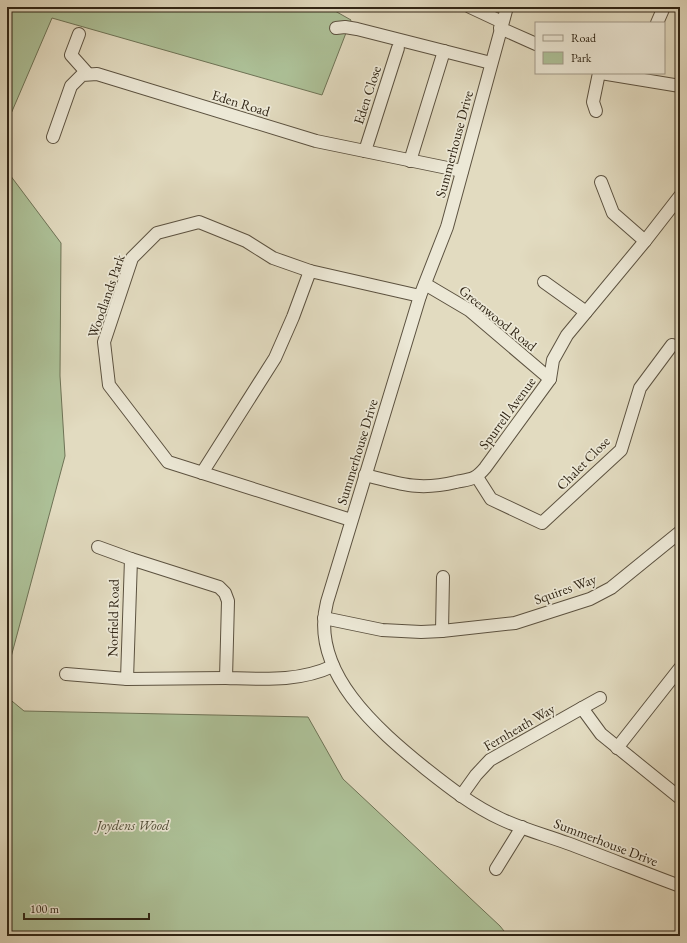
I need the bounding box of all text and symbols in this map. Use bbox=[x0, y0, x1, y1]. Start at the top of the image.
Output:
legend bbox=[535, 22, 665, 74]
text: Road bbox=[571, 30, 597, 46]
text: Park bbox=[571, 50, 592, 66]
street label: Eden Close bbox=[349, 63, 385, 127]
street label: Eden Road bbox=[210, 86, 273, 121]
street label: Summerhouse Drive bbox=[431, 88, 477, 199]
street label: Woodlands Park bbox=[83, 252, 129, 340]
street label: Greenwood Road bbox=[455, 281, 541, 355]
street label: Spurrell Avenue bbox=[475, 373, 540, 453]
street label: Summerhouse Drive bbox=[332, 396, 382, 507]
street label: Chalet Close bbox=[552, 432, 614, 494]
street label: Squires Way bbox=[531, 569, 599, 609]
street label: Norfield Road bbox=[103, 578, 123, 657]
street label: Fernheath Way bbox=[480, 699, 559, 755]
street label: Summerhouse Drive bbox=[551, 814, 661, 870]
park label: Joydens Wood bbox=[94, 816, 170, 834]
scale bar bbox=[24, 895, 149, 921]
text: 100 m bbox=[30, 901, 60, 917]

